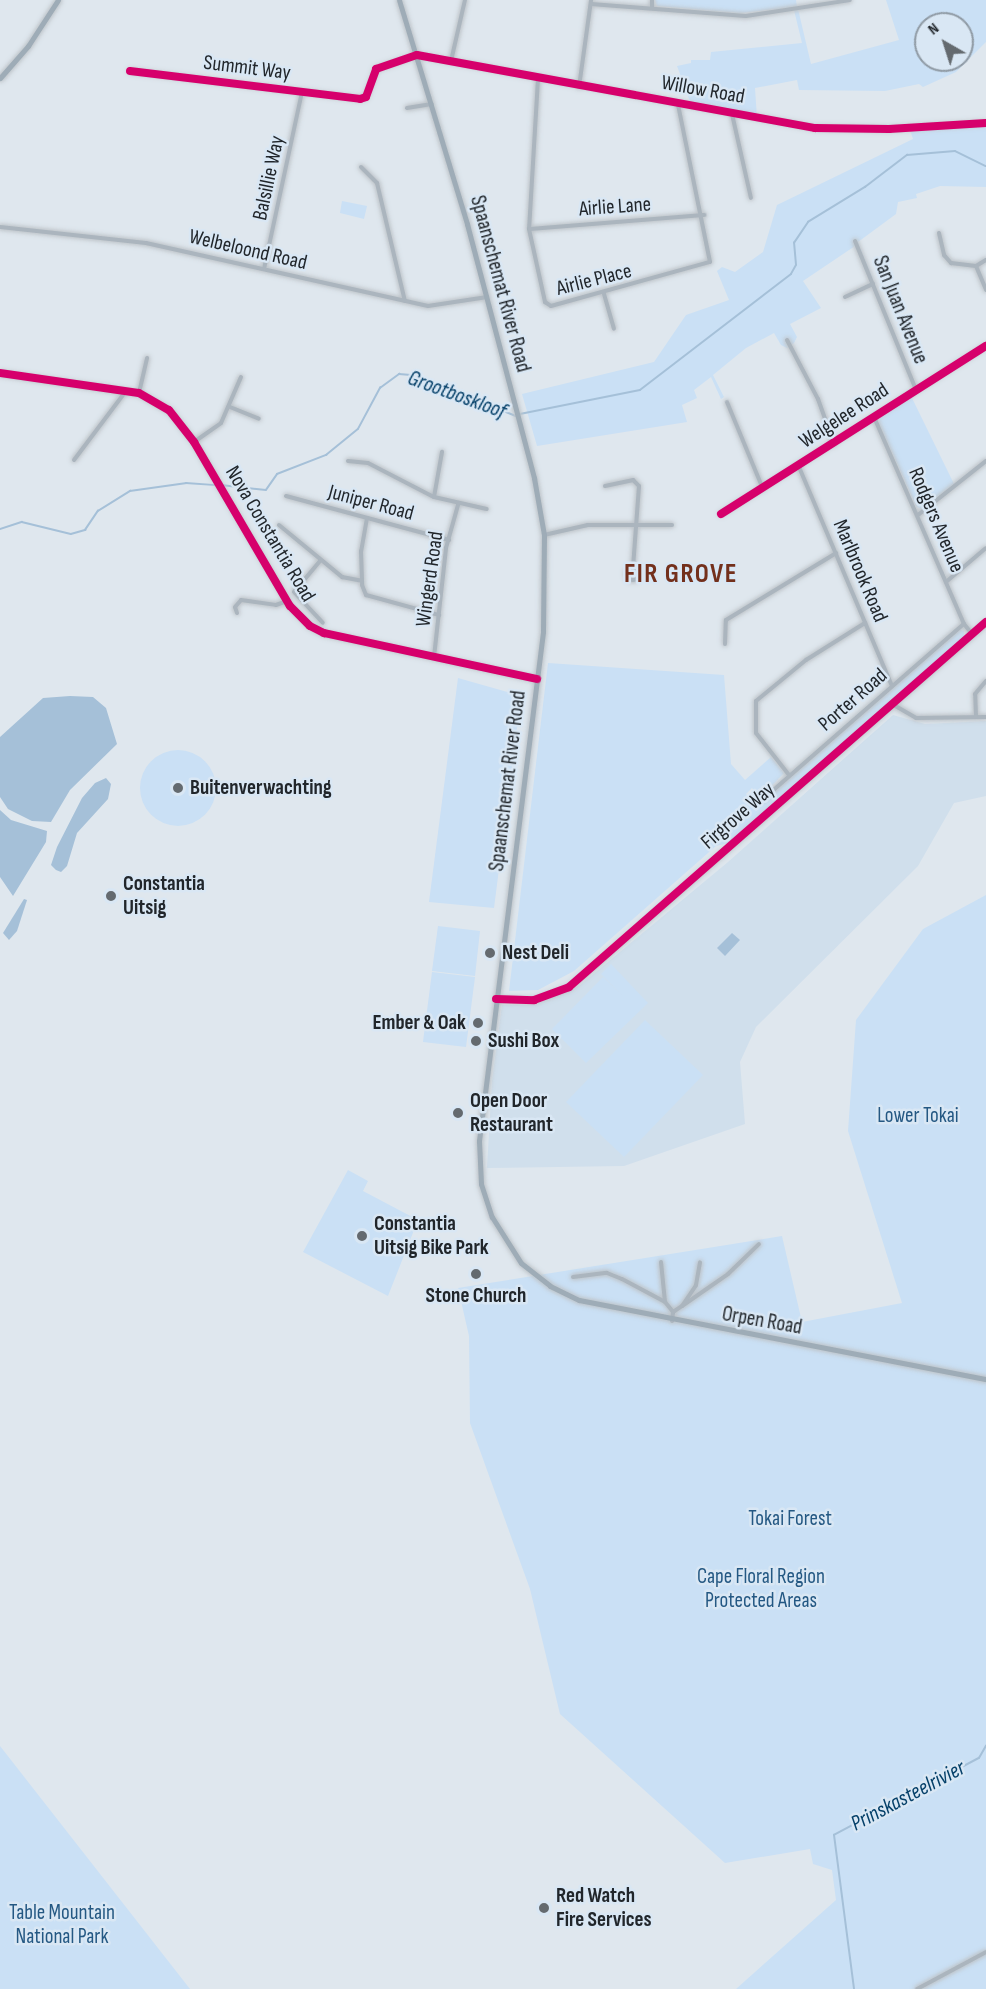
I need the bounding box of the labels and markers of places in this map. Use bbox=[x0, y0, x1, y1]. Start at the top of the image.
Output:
place label: Buitenverwachting bbox=[190, 775, 332, 801]
marker: Buitenverwachting bbox=[171, 781, 185, 795]
place label: Constantia Uitsig bbox=[123, 871, 205, 921]
marker: Constantia Uitsig bbox=[104, 889, 118, 903]
place label: Nest Deli bbox=[502, 940, 569, 966]
marker: Nest Deli bbox=[483, 946, 497, 960]
place label: Ember & Oak bbox=[372, 1010, 466, 1036]
marker: Ember & Oak bbox=[471, 1016, 485, 1030]
place label: Sushi Box bbox=[488, 1028, 559, 1054]
marker: Sushi Box bbox=[469, 1034, 483, 1048]
place label: Open Door Restaurant bbox=[470, 1088, 553, 1138]
marker: Open Door Restaurant bbox=[451, 1106, 465, 1120]
place label: Constantia Uitsig Bike Park bbox=[374, 1211, 489, 1261]
marker: Constantia Uitsig Bike Park bbox=[355, 1229, 369, 1243]
marker: Stone Church bbox=[469, 1267, 483, 1281]
place label: Stone Church bbox=[426, 1283, 526, 1309]
place label: Red Watch Fire Services bbox=[556, 1883, 652, 1933]
marker: Red Watch Fire Services bbox=[537, 1901, 551, 1915]

